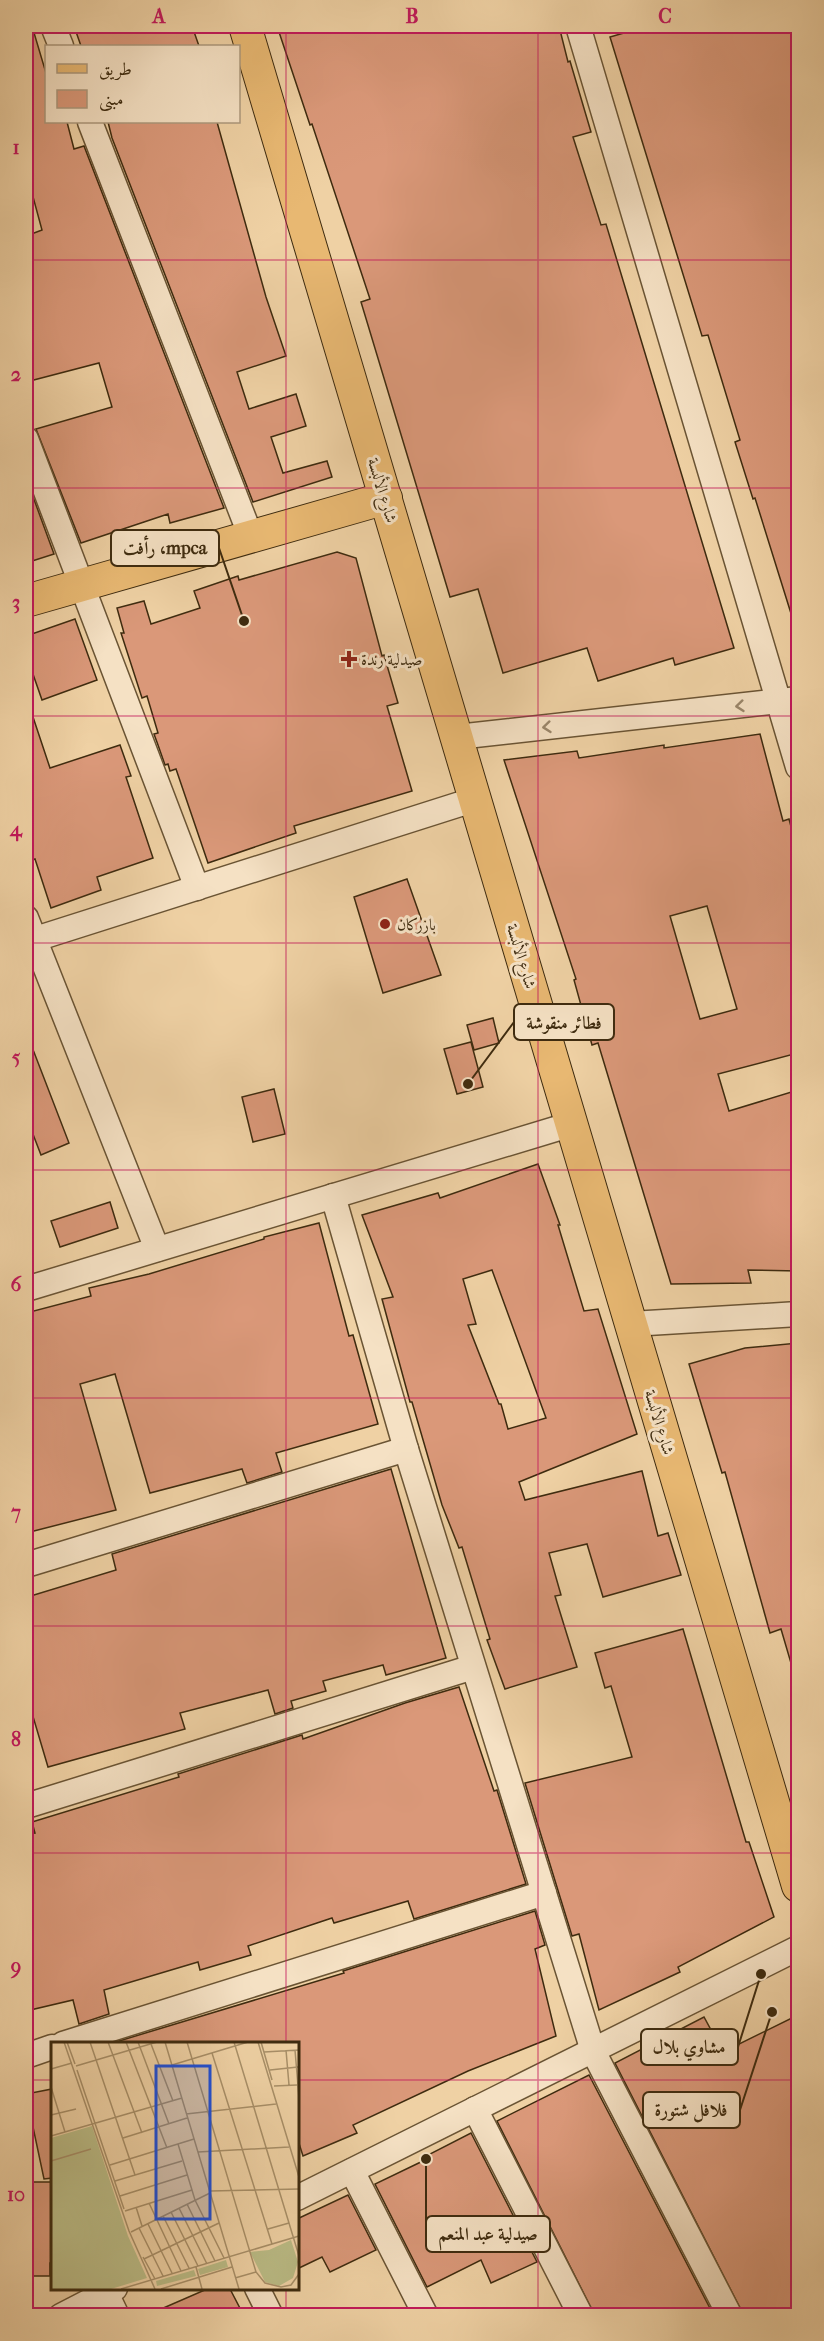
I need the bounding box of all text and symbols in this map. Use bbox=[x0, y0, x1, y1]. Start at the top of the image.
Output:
text: A bbox=[151, 5, 167, 28]
text: B bbox=[405, 5, 419, 28]
text: C bbox=[658, 5, 672, 28]
legend bbox=[45, 45, 240, 123]
text: طريق bbox=[99, 59, 132, 81]
text: مبنى bbox=[99, 89, 124, 112]
text: 1 bbox=[12, 136, 20, 159]
text: 2 bbox=[11, 363, 21, 386]
street label: شارع الألبسة bbox=[360, 455, 403, 526]
callout: رأفت ،mpca bbox=[111, 530, 219, 566]
text: رأفت ،mpca bbox=[123, 535, 208, 559]
text: 3 bbox=[12, 591, 20, 614]
place label: صيدلية رندة bbox=[361, 650, 423, 669]
marker: صيدلية رندة bbox=[342, 652, 356, 666]
one-way arrow bbox=[736, 699, 745, 711]
one-way arrow bbox=[542, 720, 551, 733]
text: 4 bbox=[9, 818, 23, 842]
place label: بازركان bbox=[397, 915, 436, 934]
marker: بازركان bbox=[378, 917, 392, 931]
street label: شارع الألبسة bbox=[499, 921, 542, 992]
callout: فطائر منقوشة bbox=[514, 1004, 614, 1040]
text: فطائر منقوشة bbox=[526, 1013, 602, 1034]
text: 5 bbox=[12, 1046, 21, 1069]
text: 6 bbox=[11, 1273, 23, 1296]
street label: شارع الألبسة bbox=[637, 1387, 680, 1458]
text: 7 bbox=[10, 1501, 21, 1524]
text: 8 bbox=[11, 1728, 21, 1751]
text: 9 bbox=[10, 1956, 21, 1979]
callout: مشاوي بلال bbox=[641, 2029, 738, 2065]
text: مشاوي بلال bbox=[653, 2037, 725, 2062]
inset map bbox=[51, 2042, 298, 2290]
callout: فلافل شتورة bbox=[643, 2092, 740, 2128]
text: فلافل شتورة bbox=[654, 2100, 728, 2123]
text: 10 bbox=[7, 2183, 25, 2206]
callout: صيدلية عبد المنعم bbox=[426, 2216, 550, 2252]
text: صيدلية عبد المنعم bbox=[438, 2224, 538, 2251]

